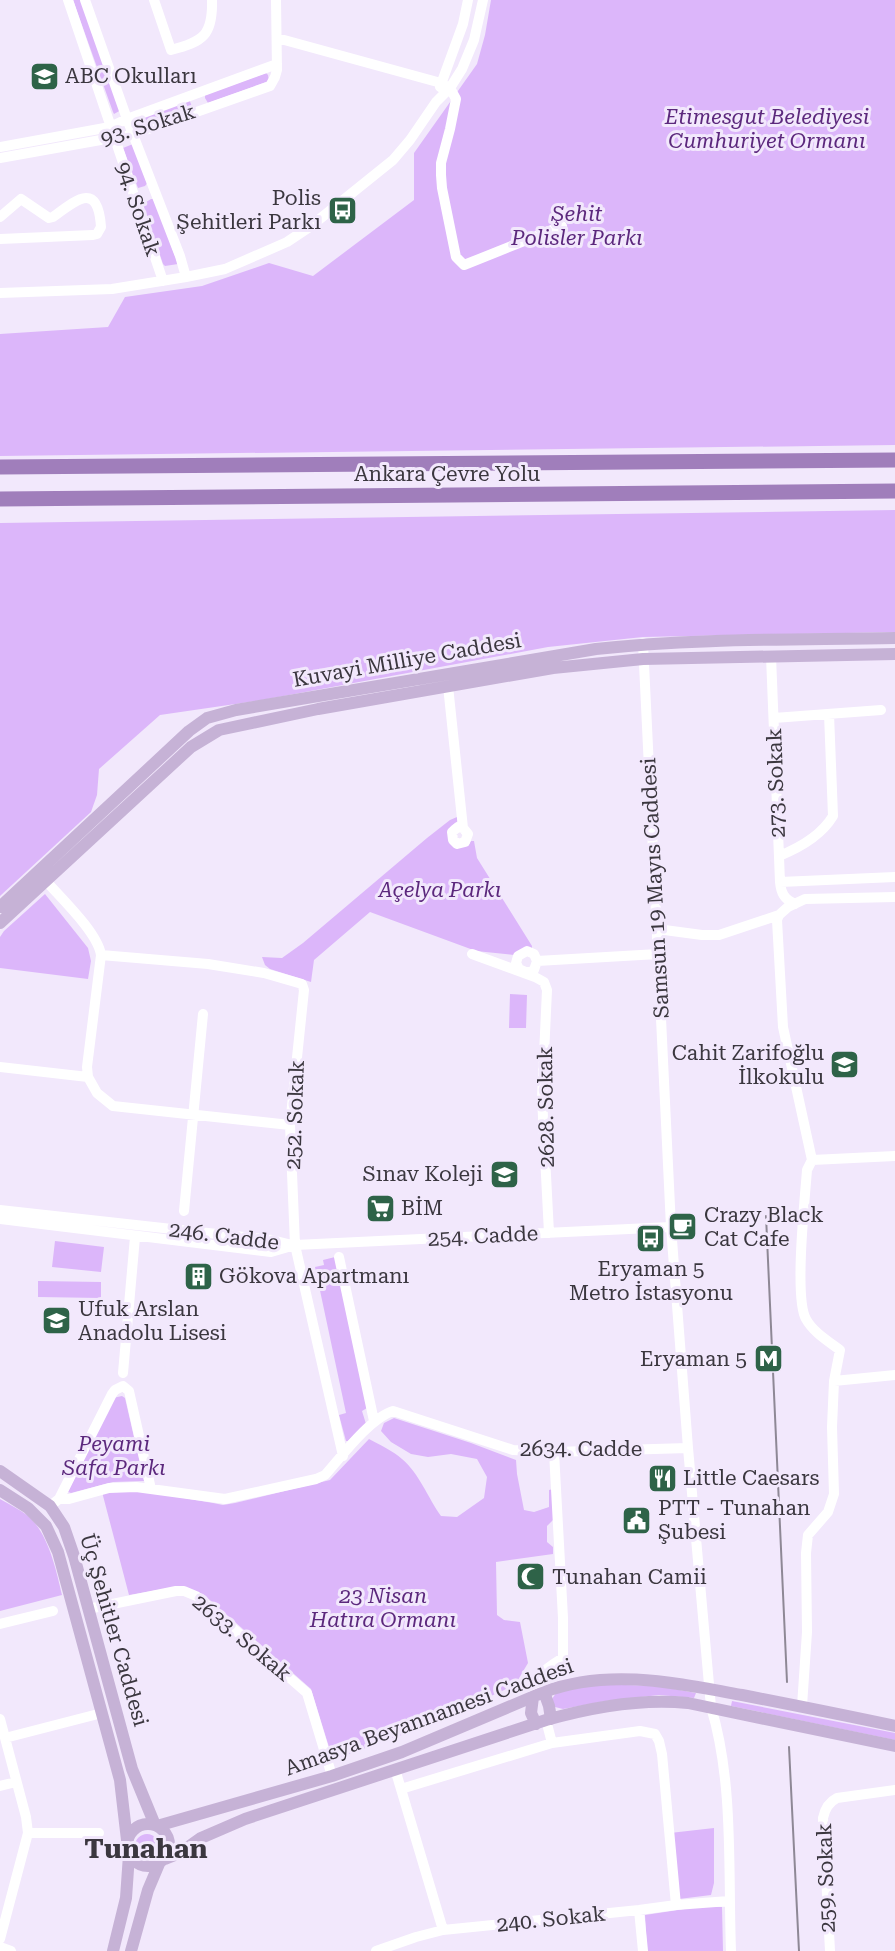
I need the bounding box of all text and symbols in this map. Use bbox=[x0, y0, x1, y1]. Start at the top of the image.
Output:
school or university icon: ABC Okulları bbox=[28, 60, 60, 92]
place label: ABC Okulları bbox=[65, 64, 197, 88]
street label: 93. Sokak bbox=[98, 99, 198, 151]
park label: Etimesgut Belediyesi Cumhuriyet Ormanı bbox=[664, 105, 869, 153]
street label: 94. Sokak bbox=[111, 159, 165, 259]
place label: Polis Şehitleri Parkı bbox=[177, 186, 321, 234]
bus stop icon: Polis Şehitleri Parkı bbox=[326, 194, 358, 226]
park label: Şehit Polisler Parkı bbox=[510, 202, 643, 250]
street label: Ankara Çevre Yolu bbox=[354, 462, 540, 486]
street label: Kuvayi Milliye Caddesi bbox=[291, 628, 523, 692]
street label: 273. Sokak bbox=[762, 728, 790, 838]
street label: Samsun 19 Mayıs Caddesi bbox=[636, 757, 674, 1019]
park label: Açelya Parkı bbox=[377, 878, 501, 902]
place label: Cahit Zarifoğlu İlkokulu bbox=[672, 1041, 824, 1089]
street label: 2628. Sokak bbox=[533, 1046, 559, 1168]
school or university icon: Cahit Zarifoğlu İlkokulu bbox=[829, 1049, 861, 1081]
street label: 252. Sokak bbox=[281, 1060, 309, 1170]
school or university icon: Sınav Koleji bbox=[488, 1158, 520, 1190]
place label: Sınav Koleji bbox=[363, 1162, 483, 1186]
supermarket icon: BİM bbox=[364, 1192, 396, 1224]
place label: BİM bbox=[401, 1196, 443, 1220]
place label: Crazy Black Cat Cafe bbox=[704, 1203, 824, 1251]
cafe icon: Crazy Black Cat Cafe bbox=[667, 1211, 699, 1243]
street label: 246. Cadde bbox=[168, 1217, 280, 1255]
street label: 254. Cadde bbox=[427, 1221, 539, 1251]
bus stop icon: Eryaman 5 Metro İstasyonu bbox=[635, 1222, 667, 1254]
place label: Eryaman 5 Metro İstasyonu bbox=[569, 1257, 733, 1305]
building icon: Gökova Apartmanı bbox=[182, 1260, 214, 1292]
place label: Gökova Apartmanı bbox=[219, 1264, 410, 1288]
place label: Ufuk Arslan Anadolu Lisesi bbox=[78, 1297, 227, 1345]
school or university icon: Ufuk Arslan Anadolu Lisesi bbox=[41, 1305, 73, 1337]
metro station icon: Eryaman 5 bbox=[752, 1343, 784, 1375]
place label: Eryaman 5 bbox=[640, 1347, 747, 1371]
park label: Peyami Safa Parkı bbox=[61, 1432, 166, 1480]
street label: 2634. Cadde bbox=[520, 1437, 642, 1461]
restaurant icon: Little Caesars bbox=[646, 1462, 678, 1494]
place label: Little Caesars bbox=[683, 1466, 820, 1490]
place label: PTT - Tunahan Şubesi bbox=[658, 1496, 811, 1544]
public building icon: PTT - Tunahan Şubesi bbox=[621, 1504, 653, 1536]
street label: Üç Şehitler Caddesi bbox=[75, 1531, 154, 1729]
mosque icon: Tunahan Camii bbox=[515, 1561, 547, 1593]
place label: Tunahan Camii bbox=[552, 1565, 707, 1589]
park label: 23 Nisan Hatıra Ormanı bbox=[309, 1584, 456, 1632]
street label: 2633. Sokak bbox=[188, 1590, 296, 1686]
street label: Amasya Beyannamesi Caddesi bbox=[282, 1653, 577, 1780]
street label: 259. Sokak bbox=[812, 1823, 840, 1933]
district label: Tunahan bbox=[84, 1833, 208, 1865]
street label: 240. Sokak bbox=[495, 1901, 607, 1937]

